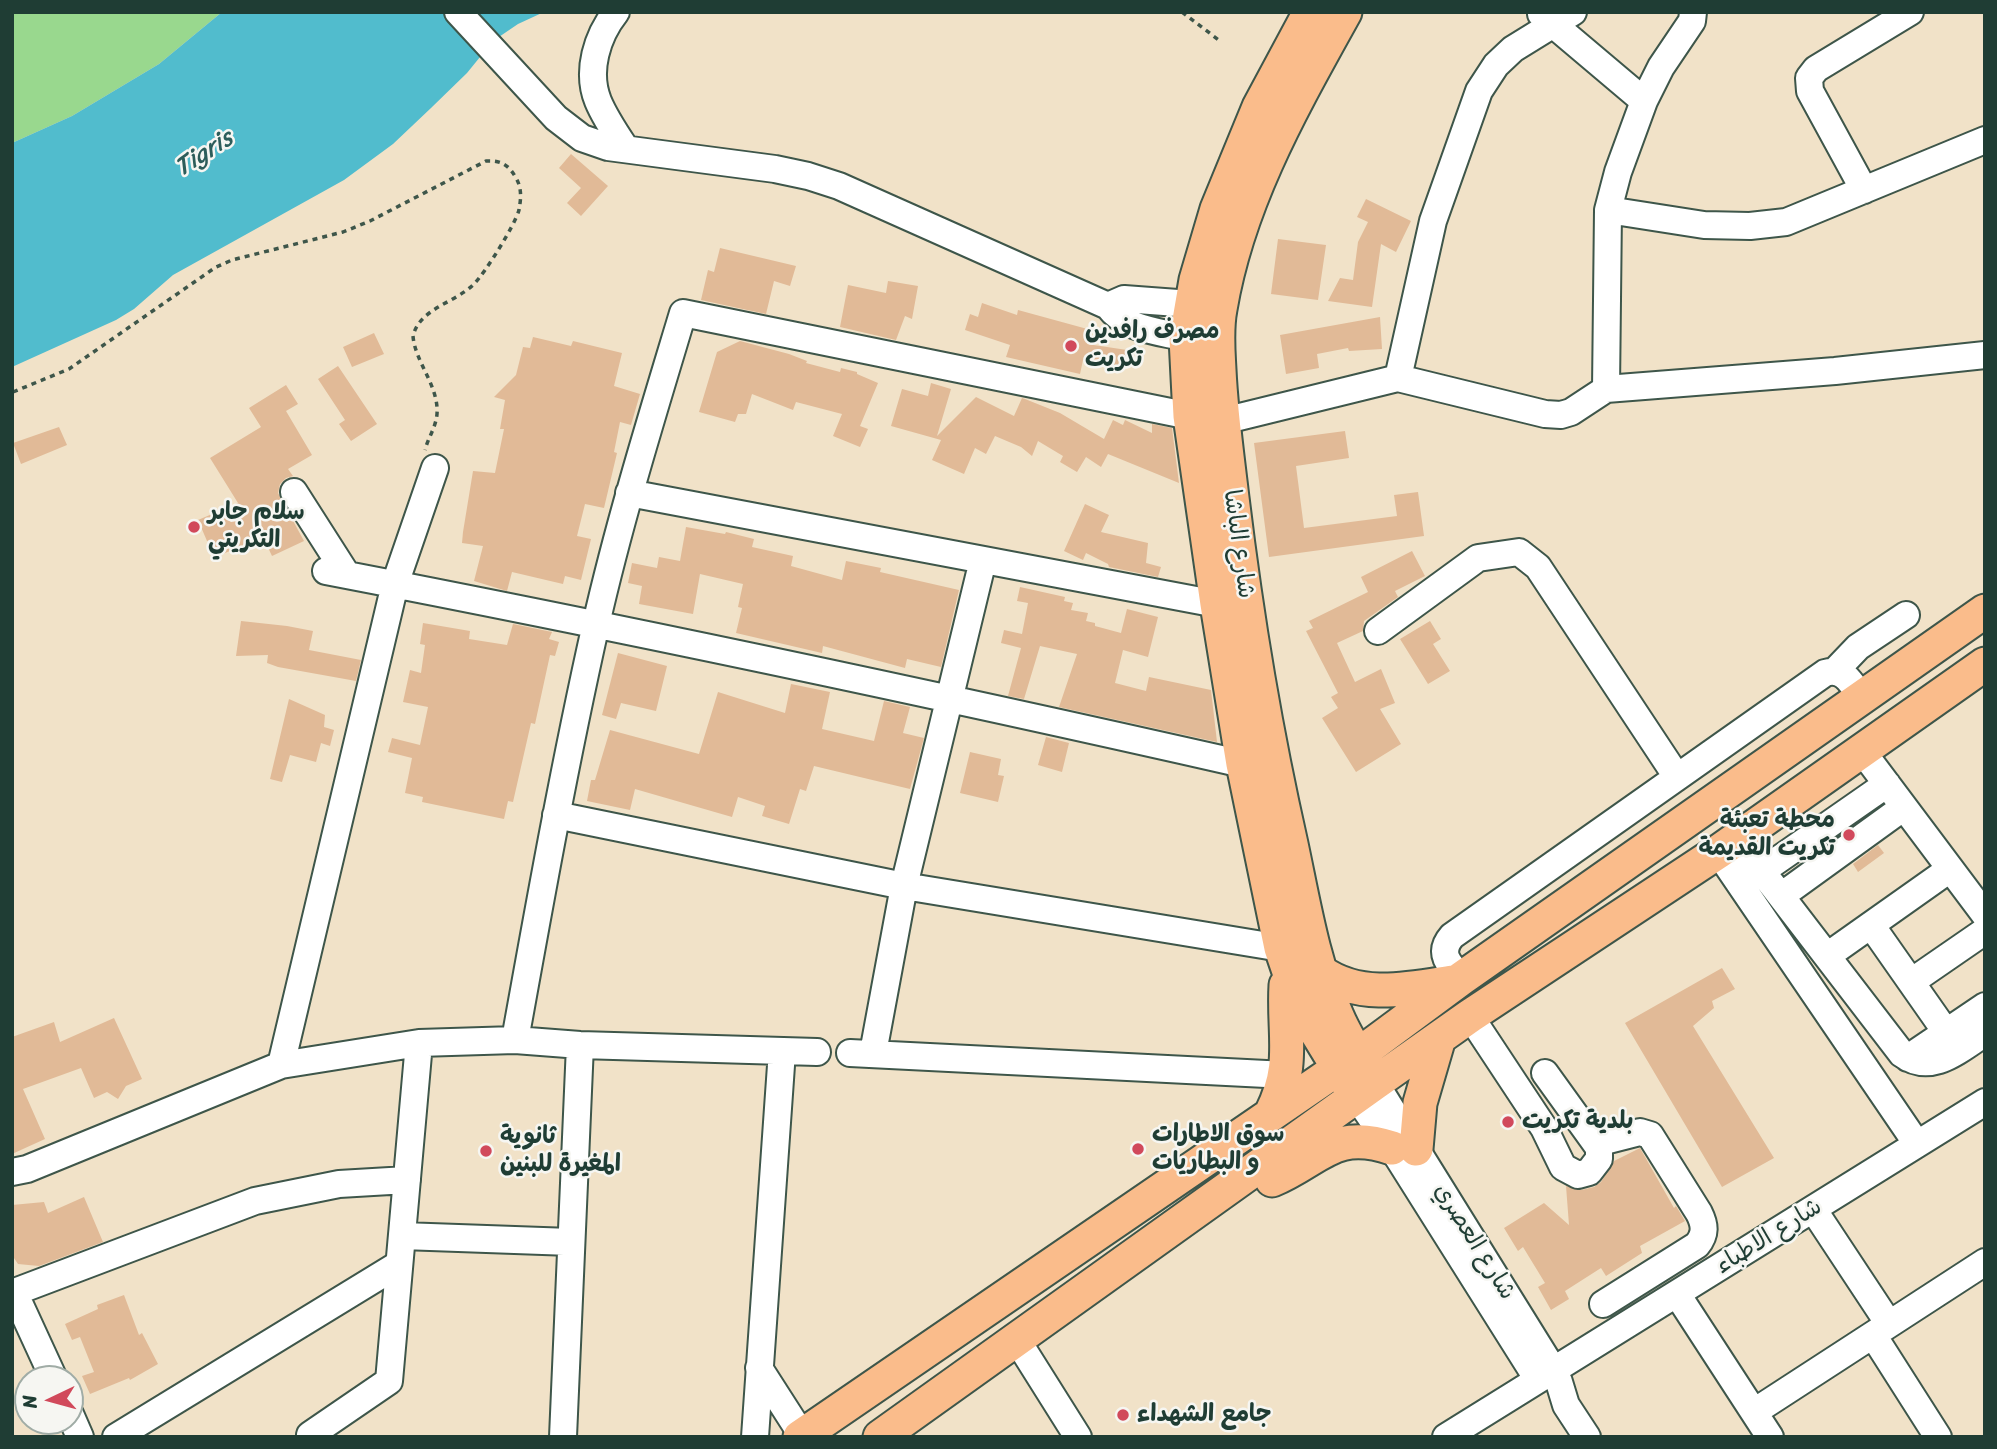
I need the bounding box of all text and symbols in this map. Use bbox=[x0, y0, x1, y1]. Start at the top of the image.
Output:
water label: Tigris bbox=[169, 124, 239, 184]
place label: مصرف رافدين تكريت bbox=[1085, 318, 1220, 374]
marker: مصرف رافدين تكريت bbox=[1063, 338, 1079, 354]
street label: شارع الباشا bbox=[1216, 488, 1260, 600]
place label: سلام جابر التكريتي bbox=[208, 499, 305, 555]
marker: سلام جابر التكريتي bbox=[186, 519, 202, 535]
place label: محطة تعبئة تكريت القديمة bbox=[1699, 807, 1835, 863]
marker: محطة تعبئة تكريت القديمة bbox=[1841, 827, 1857, 843]
place label: بلدية تكريت bbox=[1522, 1108, 1633, 1136]
marker: بلدية تكريت bbox=[1500, 1114, 1516, 1130]
place label: سوق الاطارات و البطاريات bbox=[1152, 1121, 1284, 1177]
place label: ثانوية المغيرة للبنين bbox=[500, 1123, 621, 1179]
marker: سوق الاطارات و البطاريات bbox=[1130, 1141, 1146, 1157]
marker: ثانوية المغيرة للبنين bbox=[478, 1143, 494, 1159]
street label: شارع العصري bbox=[1427, 1178, 1521, 1306]
street label: شارع الاطباء bbox=[1710, 1193, 1828, 1281]
north arrow bbox=[14, 1365, 84, 1435]
text: N bbox=[13, 1394, 47, 1410]
place label: جامع الشهداء bbox=[1137, 1401, 1272, 1429]
marker: جامع الشهداء bbox=[1115, 1407, 1131, 1423]

